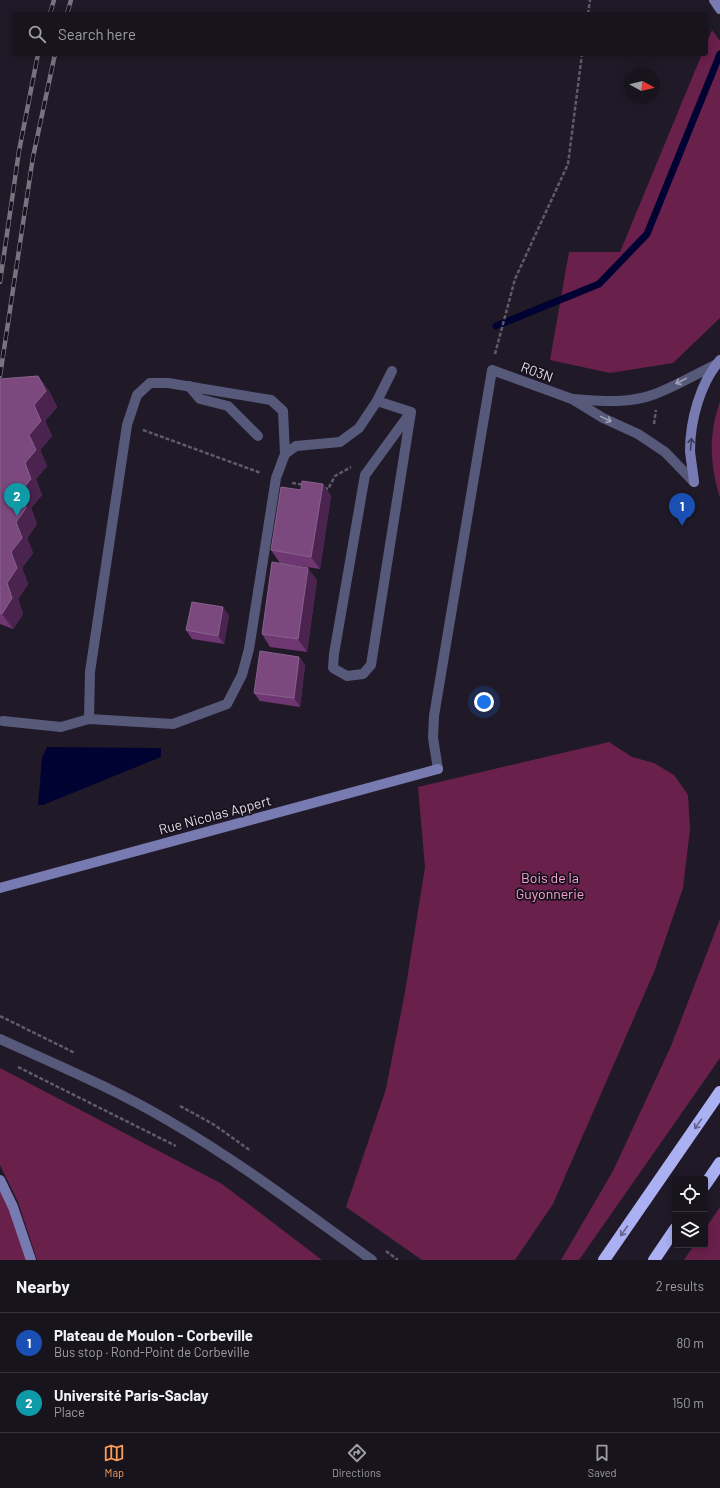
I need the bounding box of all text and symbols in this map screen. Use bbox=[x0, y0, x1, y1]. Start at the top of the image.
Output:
search box bbox=[12, 12, 708, 56]
icon: search bbox=[26, 23, 48, 45]
text: Search here bbox=[58, 25, 136, 43]
north arrow bbox=[624, 68, 660, 104]
street label: R03N bbox=[519, 358, 556, 385]
one-way arrow bbox=[676, 378, 688, 385]
one-way arrow bbox=[600, 416, 612, 423]
one-way arrow bbox=[688, 437, 695, 450]
pin: 2 bbox=[4, 483, 30, 516]
pin: 1 bbox=[669, 493, 695, 526]
your location bbox=[474, 692, 494, 712]
street label: Rue Nicolas Appert bbox=[157, 791, 273, 838]
park label: Bois de la Guyonnerie bbox=[516, 869, 584, 902]
one-way arrow bbox=[694, 1119, 702, 1130]
map controls bbox=[672, 1176, 708, 1248]
button: locate bbox=[672, 1176, 708, 1212]
button: layers bbox=[672, 1212, 708, 1248]
one-way arrow bbox=[620, 1225, 628, 1236]
text: Nearby bbox=[16, 1276, 70, 1296]
text: 2 results bbox=[656, 1278, 704, 1294]
text: Plateau de Moulon - Corbeville bbox=[54, 1326, 253, 1344]
text: 1 bbox=[27, 1335, 31, 1351]
text: 80 m bbox=[677, 1335, 704, 1351]
text: Bus stop · Rond-Point de Corbeville bbox=[54, 1344, 250, 1360]
text: Université Paris-Saclay bbox=[54, 1386, 208, 1404]
text: 2 bbox=[25, 1395, 33, 1411]
text: 150 m bbox=[672, 1395, 704, 1411]
text: Place bbox=[54, 1404, 85, 1420]
tab: Map bbox=[103, 1442, 125, 1479]
tab: Directions bbox=[332, 1442, 381, 1479]
tab: Saved bbox=[588, 1442, 617, 1479]

